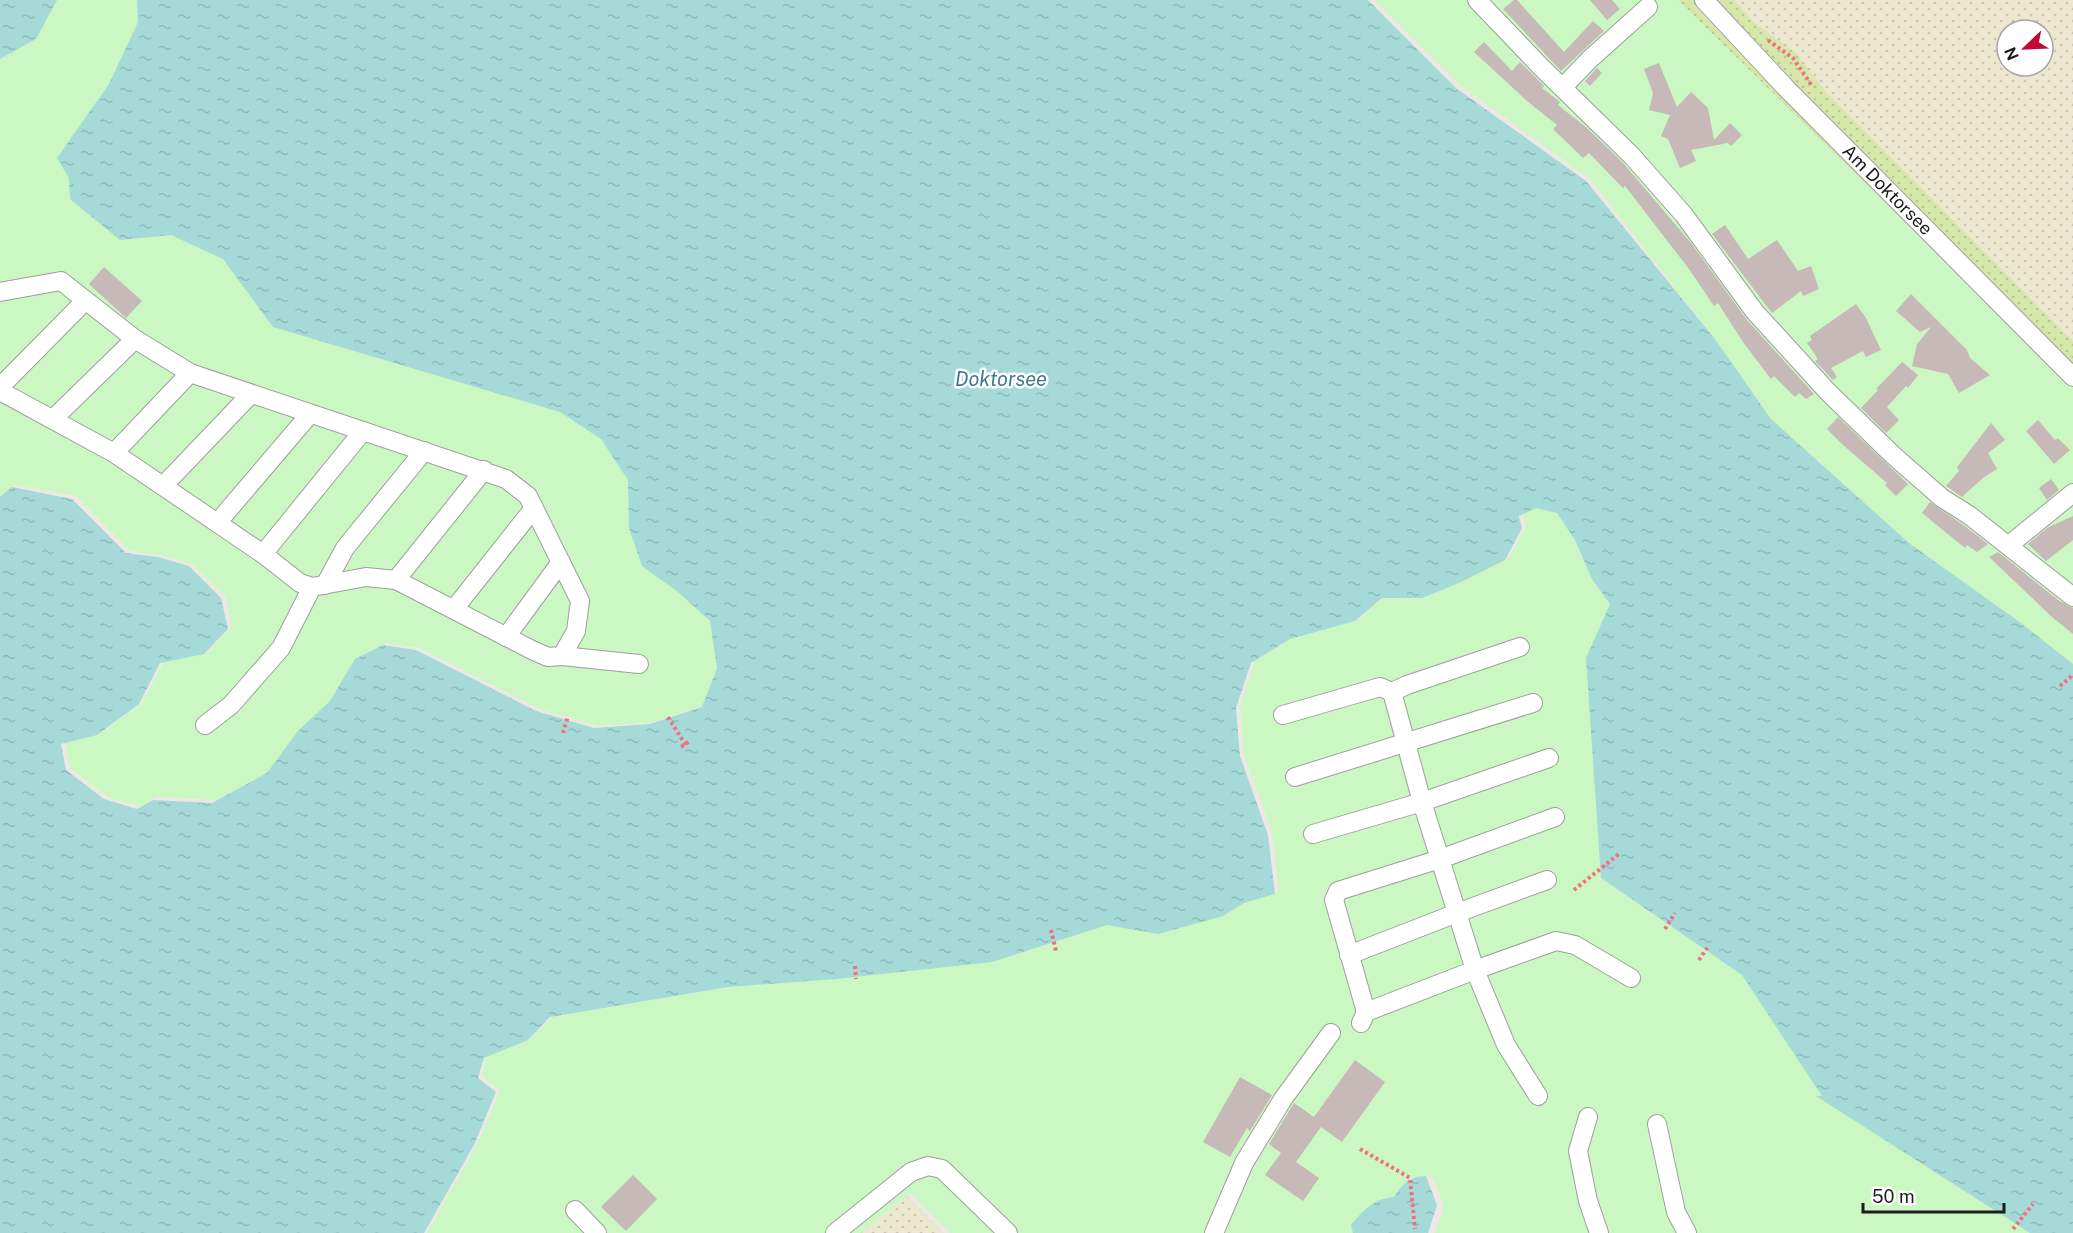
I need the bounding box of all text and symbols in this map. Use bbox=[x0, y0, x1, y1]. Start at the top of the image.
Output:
north arrow bbox=[1995, 18, 2055, 78]
text: N bbox=[2000, 44, 2023, 63]
street label: Am Doktorsee bbox=[1838, 140, 1937, 239]
water label: Doktorsee bbox=[955, 367, 1047, 391]
scale bar bbox=[1863, 1176, 2004, 1214]
text: 50 m bbox=[1872, 1186, 1915, 1207]

